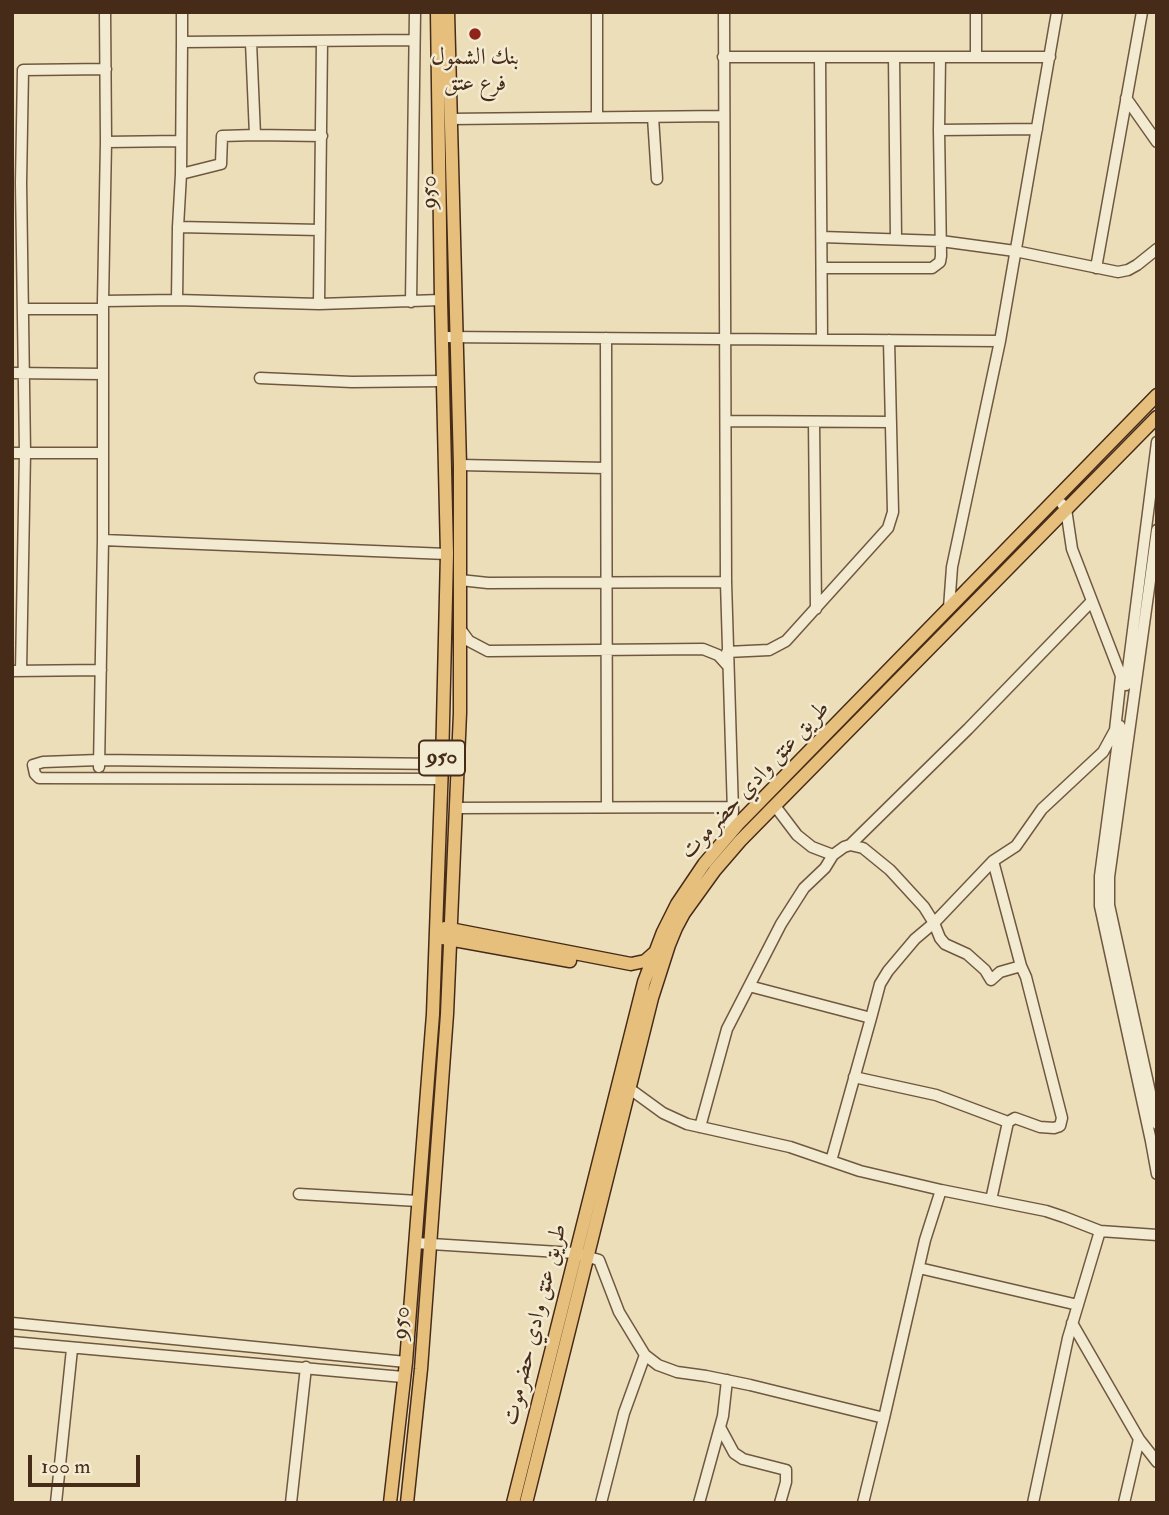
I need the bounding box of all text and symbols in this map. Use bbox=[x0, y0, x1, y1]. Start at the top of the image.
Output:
marker: بنك الشمول فرع عتق bbox=[467, 26, 483, 42]
place label: بنك الشمول فرع عتق bbox=[431, 45, 519, 99]
street label: 950 bbox=[417, 175, 445, 209]
street label: طريق عتق وادي حضرموت bbox=[675, 696, 837, 866]
road number: 950 bbox=[419, 740, 465, 776]
street label: طريق عتق وادي حضرموت bbox=[498, 1221, 574, 1429]
street label: 950 bbox=[388, 1305, 418, 1341]
scale bar bbox=[32, 1442, 144, 1486]
text: 100 m bbox=[41, 1453, 91, 1480]

